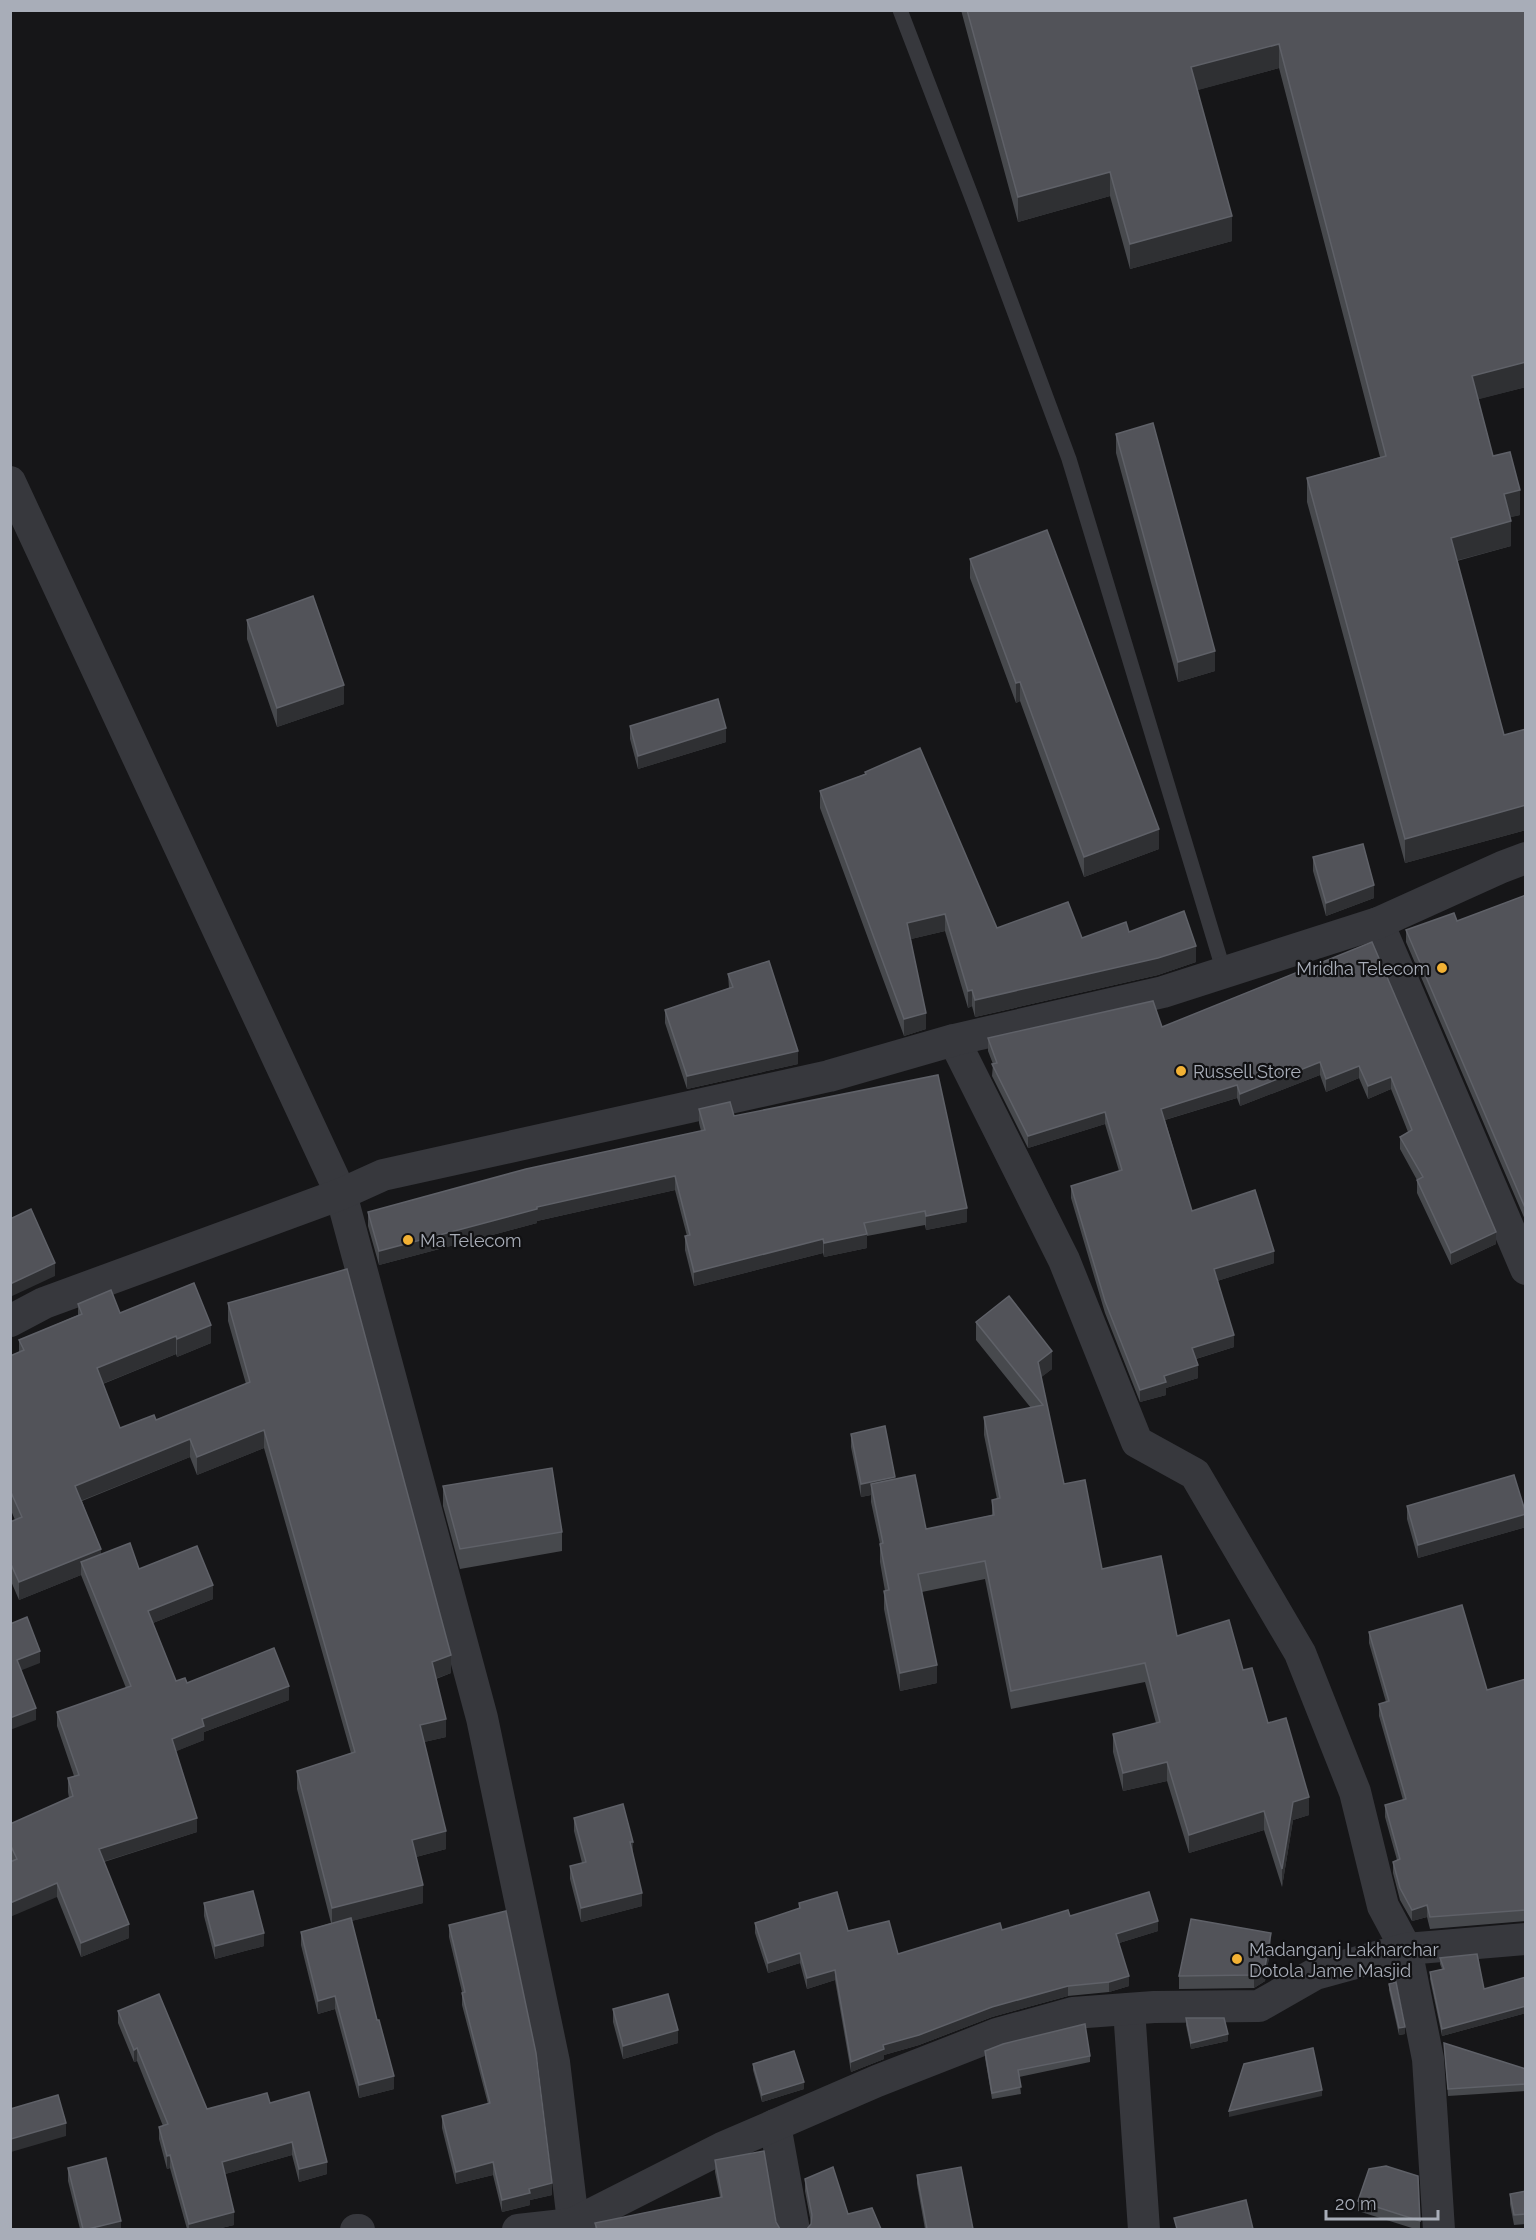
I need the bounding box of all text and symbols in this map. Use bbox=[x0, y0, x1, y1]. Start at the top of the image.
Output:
place label: Mridha Telecom bbox=[1296, 958, 1430, 979]
marker: Mridha Telecom bbox=[1435, 961, 1449, 975]
place label: Russell Store bbox=[1193, 1061, 1301, 1082]
marker: Russell Store bbox=[1174, 1064, 1188, 1078]
place label: Ma Telecom bbox=[420, 1230, 522, 1251]
marker: Ma Telecom bbox=[401, 1233, 415, 1247]
place label: Madanganj Lakharchar Dotola Jame Masjid bbox=[1249, 1939, 1439, 1981]
marker: Madanganj Lakharchar Dotola Jame Masjid bbox=[1230, 1952, 1244, 1966]
scale bar bbox=[1326, 2183, 1438, 2221]
text: 20 m bbox=[1335, 2193, 1377, 2214]

